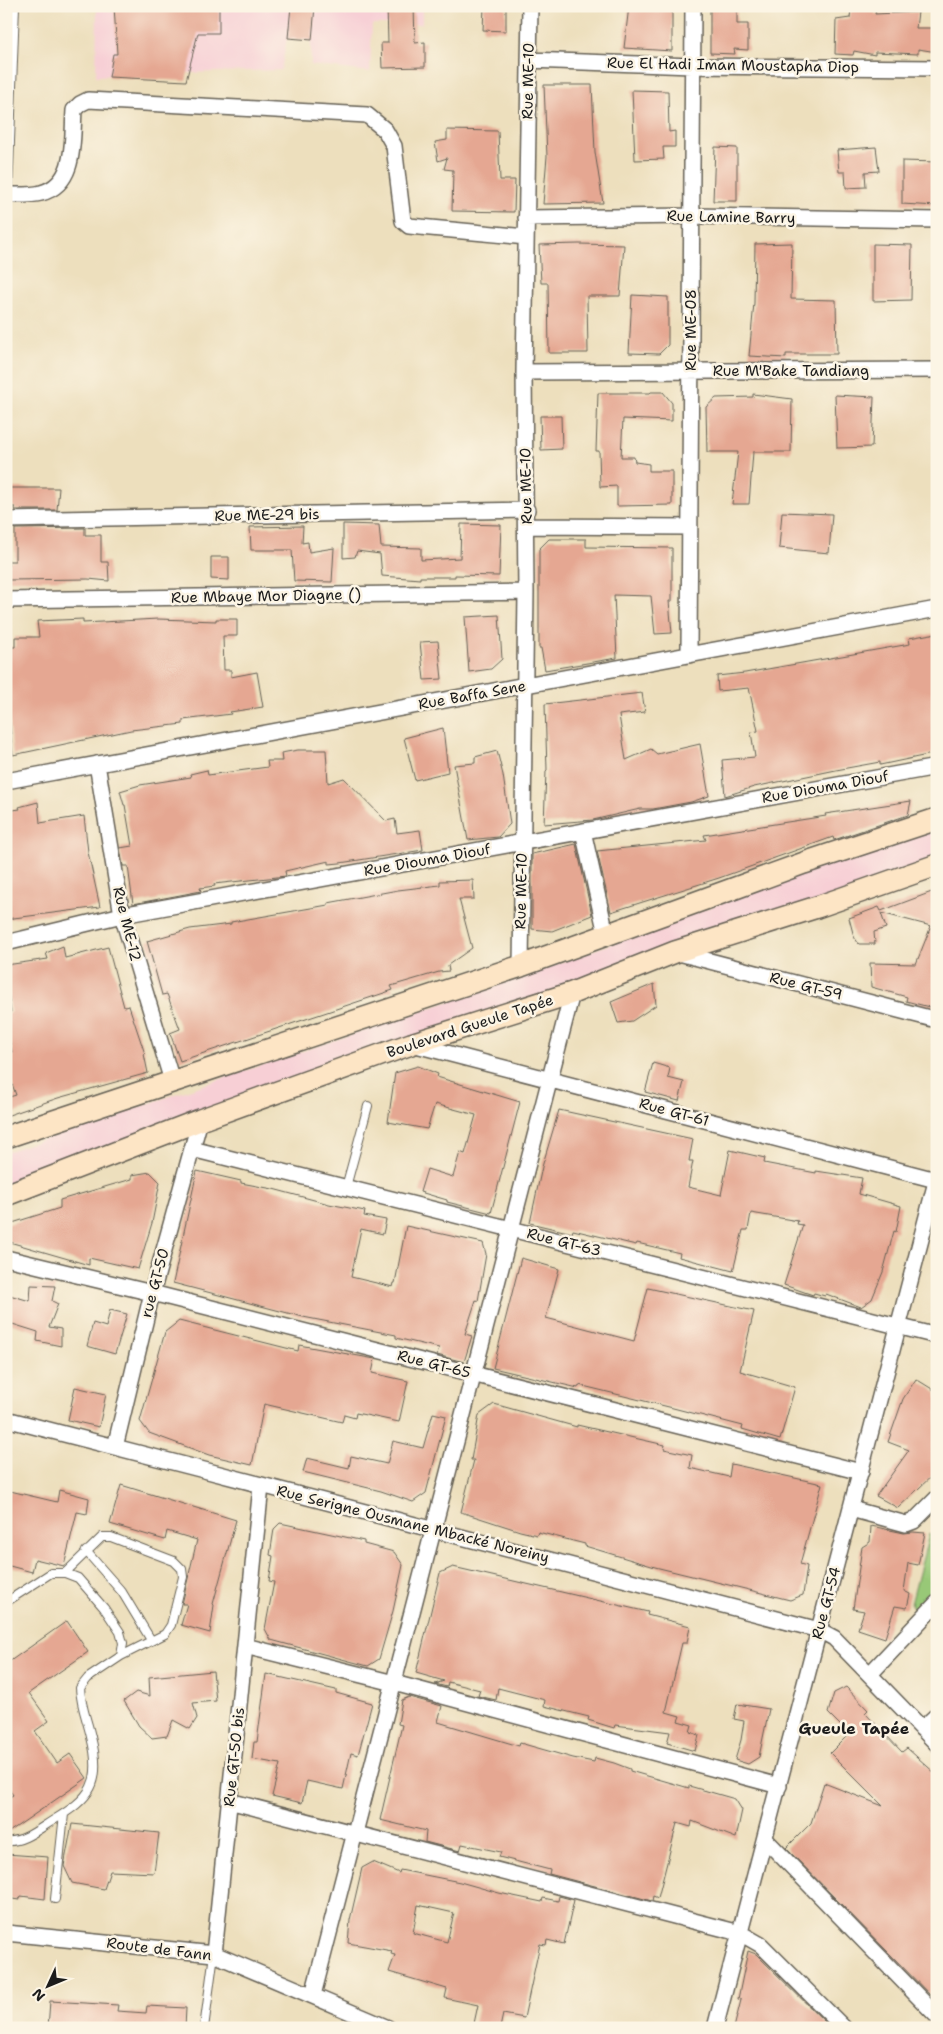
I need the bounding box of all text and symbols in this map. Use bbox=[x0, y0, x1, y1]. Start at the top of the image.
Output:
street label: Rue ME-10 bbox=[517, 42, 539, 120]
street label: Rue El Hadi Iman Moustapha Diop bbox=[607, 53, 859, 77]
street label: Rue Lamine Barry bbox=[666, 206, 796, 228]
street label: Rue ME-08 bbox=[681, 289, 701, 371]
street label: Rue M'Bake Tandiang bbox=[713, 361, 869, 381]
street label: Rue ME-10 bbox=[515, 447, 537, 525]
street label: Rue ME-29 bis bbox=[214, 504, 320, 526]
street label: Rue Mbaye Mor Diagne () bbox=[171, 584, 361, 608]
street label: Rue Baffa Sene bbox=[417, 676, 527, 714]
street label: Rue Diouma Diouf bbox=[760, 766, 891, 808]
street label: Rue Diouma Diouf bbox=[362, 839, 493, 881]
street label: Rue ME-10 bbox=[510, 852, 532, 930]
street label: Rue ME-12 bbox=[108, 885, 146, 963]
street label: Rue GT-59 bbox=[768, 967, 844, 1005]
street label: Boulevard Gueule Tapée bbox=[384, 990, 556, 1062]
street label: Rue GT-61 bbox=[637, 1093, 711, 1131]
street label: Rue GT-63 bbox=[525, 1223, 603, 1261]
street label: rue GT-50 bbox=[136, 1246, 174, 1320]
street label: Rue GT-65 bbox=[395, 1345, 473, 1383]
street label: Rue Serigne Ousmane Mbacké Noreiny bbox=[275, 1480, 551, 1568]
street label: Rue GT-54 bbox=[807, 1564, 845, 1642]
street label: Rue GT-50 bis bbox=[219, 1706, 249, 1808]
district label: Gueule Tapée bbox=[799, 1718, 910, 1739]
street label: Route de Fann bbox=[105, 1933, 213, 1965]
north arrow bbox=[22, 1962, 72, 2012]
text: N bbox=[28, 1985, 49, 2005]

